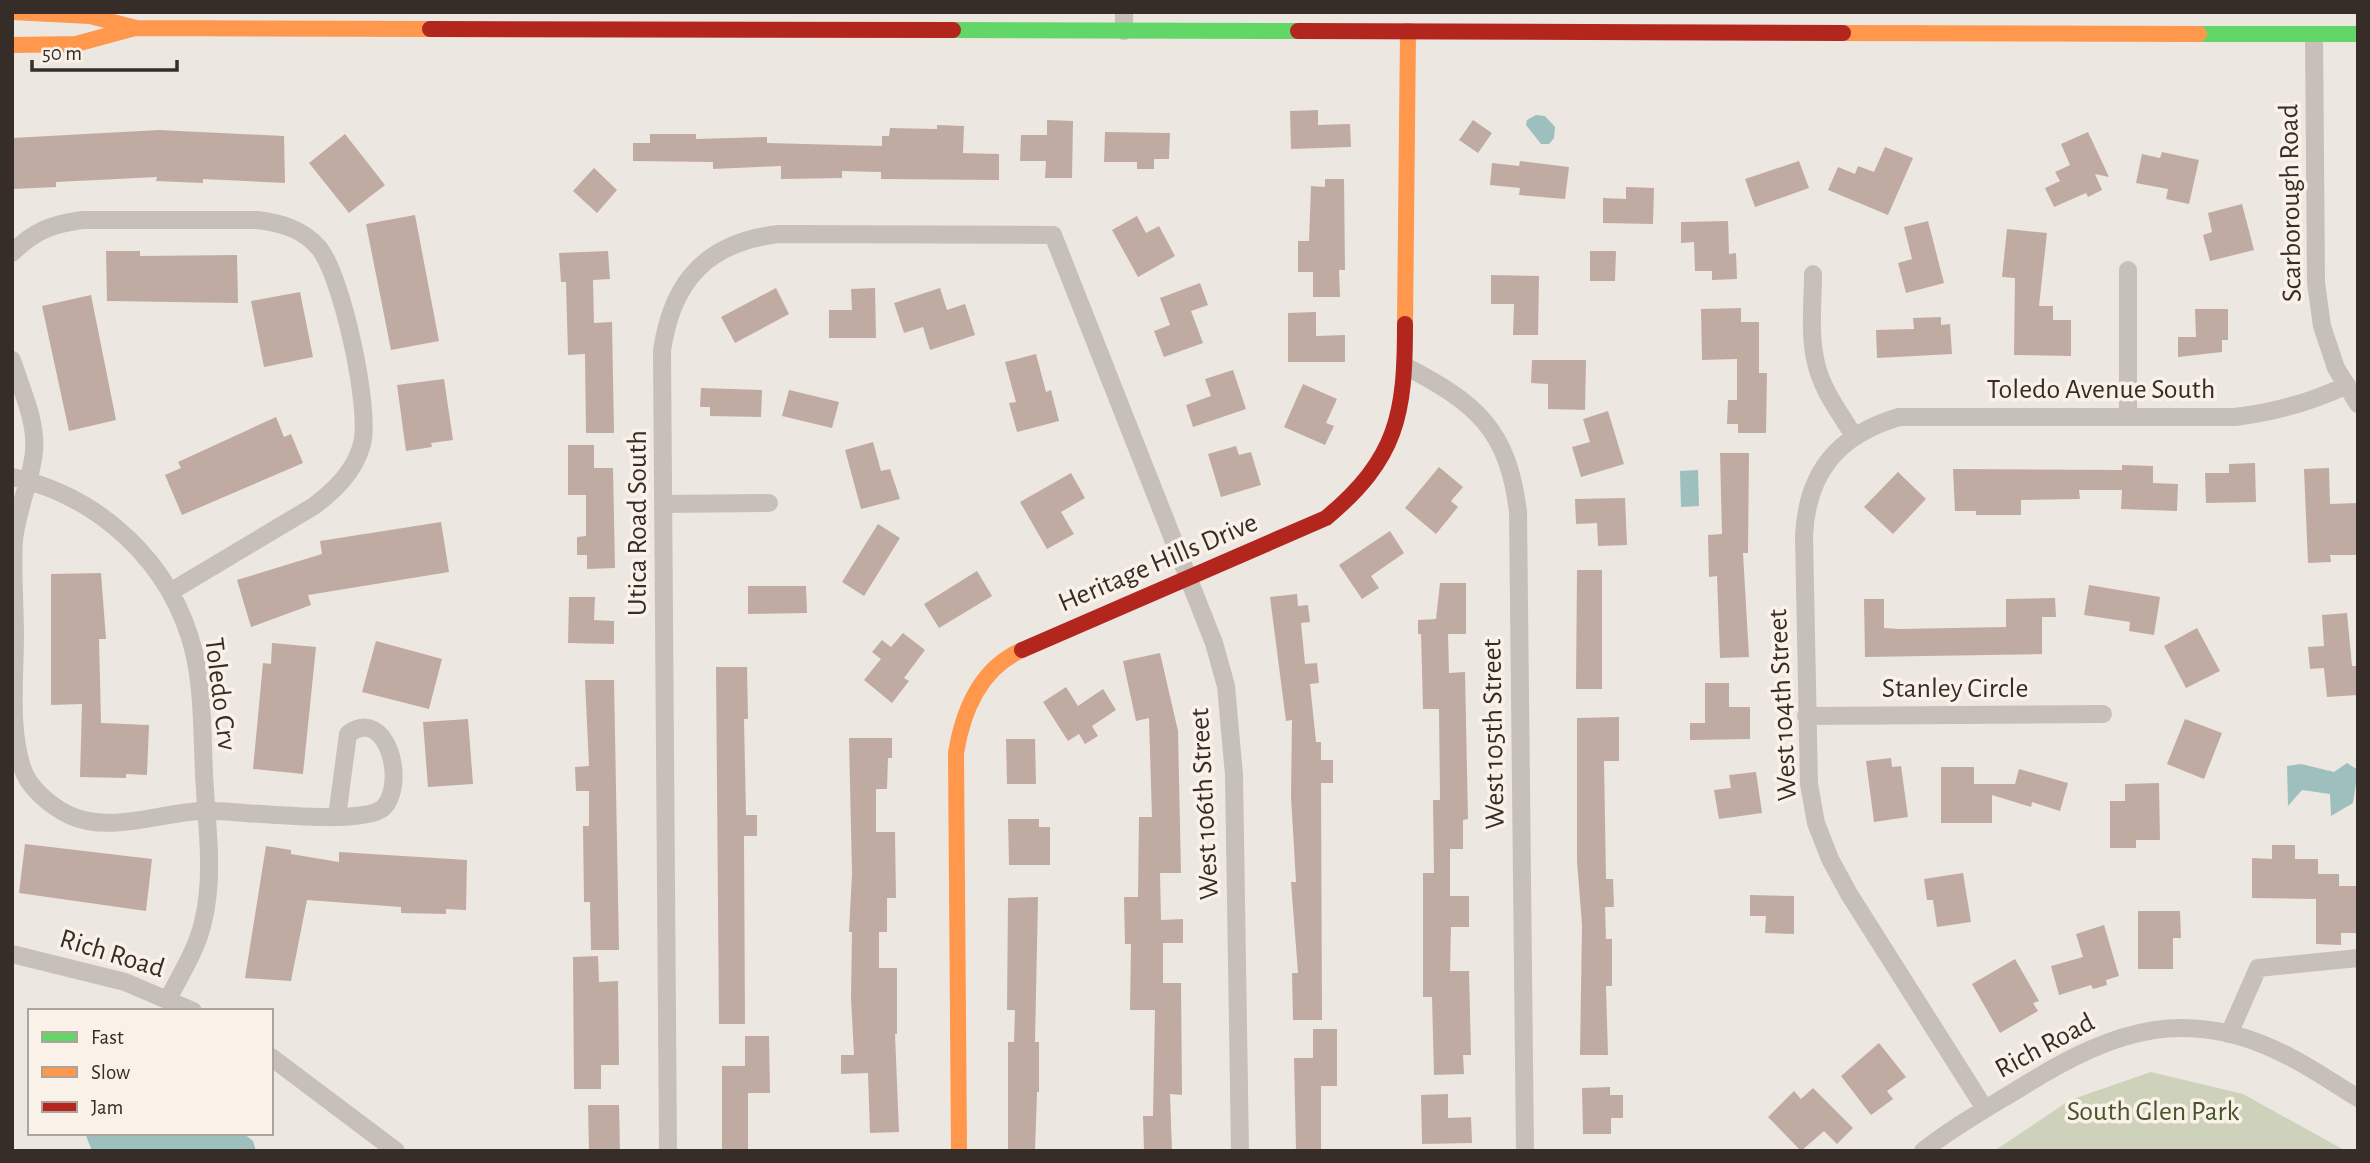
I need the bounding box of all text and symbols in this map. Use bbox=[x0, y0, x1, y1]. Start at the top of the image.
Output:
scale bar bbox=[32, 28, 177, 72]
text: 50 m bbox=[42, 43, 82, 64]
street label: Scarborough Road bbox=[2275, 104, 2307, 302]
street label: Toledo Avenue South bbox=[1987, 376, 2215, 404]
street label: Utica Road South bbox=[624, 430, 652, 616]
street label: Heritage Hills Drive bbox=[1054, 508, 1262, 618]
street label: West 104th Street bbox=[1764, 608, 1802, 802]
street label: Toledo Crv bbox=[199, 636, 241, 752]
street label: West 105th Street bbox=[1478, 638, 1510, 830]
street label: Stanley Circle bbox=[1882, 675, 2028, 703]
street label: West 106th Street bbox=[1186, 707, 1224, 901]
street label: Rich Road bbox=[56, 925, 168, 983]
street label: Rich Road bbox=[1991, 1008, 2099, 1084]
legend bbox=[28, 1009, 273, 1135]
text: Fast bbox=[91, 1027, 124, 1048]
text: Slow bbox=[91, 1062, 130, 1083]
text: Jam bbox=[91, 1097, 123, 1118]
park label: South Glen Park bbox=[2067, 1098, 2239, 1126]

